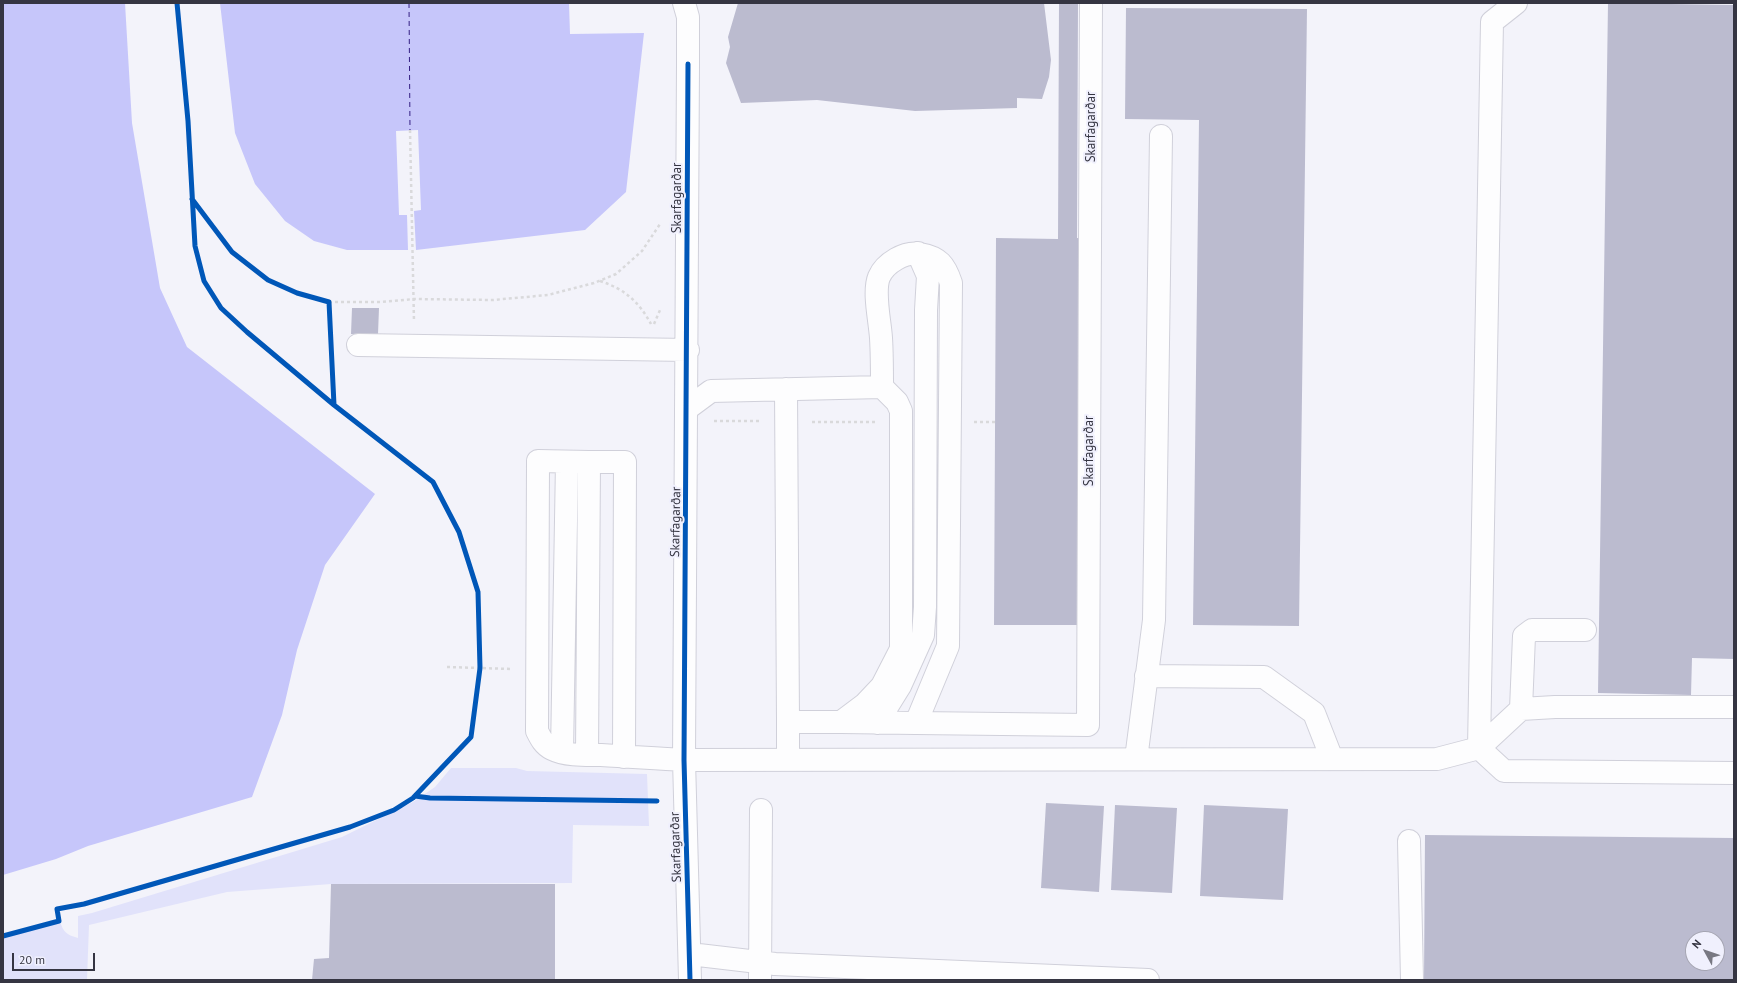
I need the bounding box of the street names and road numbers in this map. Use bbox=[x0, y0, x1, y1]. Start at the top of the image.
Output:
street label: Skarfagarðar bbox=[1083, 92, 1099, 162]
street label: Skarfagarðar bbox=[669, 163, 685, 233]
street label: Skarfagarðar bbox=[1081, 416, 1097, 486]
street label: Skarfagarðar bbox=[668, 487, 684, 557]
street label: Skarfagarðar bbox=[667, 811, 685, 883]

